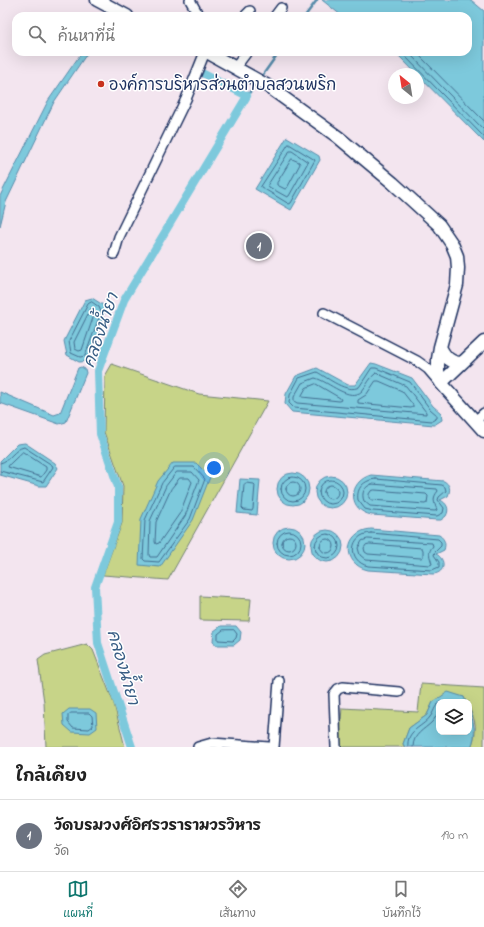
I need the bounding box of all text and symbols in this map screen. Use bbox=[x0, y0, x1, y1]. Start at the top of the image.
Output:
search box bbox=[12, 12, 472, 56]
icon: search bbox=[26, 23, 48, 45]
text: ค้นหาที่นี่ bbox=[58, 26, 115, 48]
north arrow bbox=[388, 68, 424, 104]
place label: องค์การบริหารส่วนตำบลสวนพริก bbox=[109, 73, 336, 98]
marker: องค์การบริหารส่วนตำบลสวนพริก bbox=[96, 79, 106, 89]
pin: 1 bbox=[246, 231, 272, 261]
water label: คลองน้ำยา bbox=[72, 287, 126, 371]
your location bbox=[204, 458, 224, 478]
water label: คลองน้ำยา bbox=[100, 625, 150, 709]
map controls bbox=[436, 699, 472, 735]
button: layers bbox=[436, 699, 472, 735]
text: ใกล้เคียง bbox=[16, 764, 87, 789]
text: วัดบรมวงศ์อิศรวรารามวรวิหาร bbox=[54, 815, 261, 837]
text: 1 bbox=[27, 826, 31, 845]
text: 190 m bbox=[441, 826, 468, 845]
text: วัด bbox=[54, 842, 69, 861]
tab: แผนที่ bbox=[63, 878, 93, 922]
tab: เส้นทาง bbox=[219, 878, 256, 922]
tab: บันทึกไว้ bbox=[382, 878, 421, 922]

